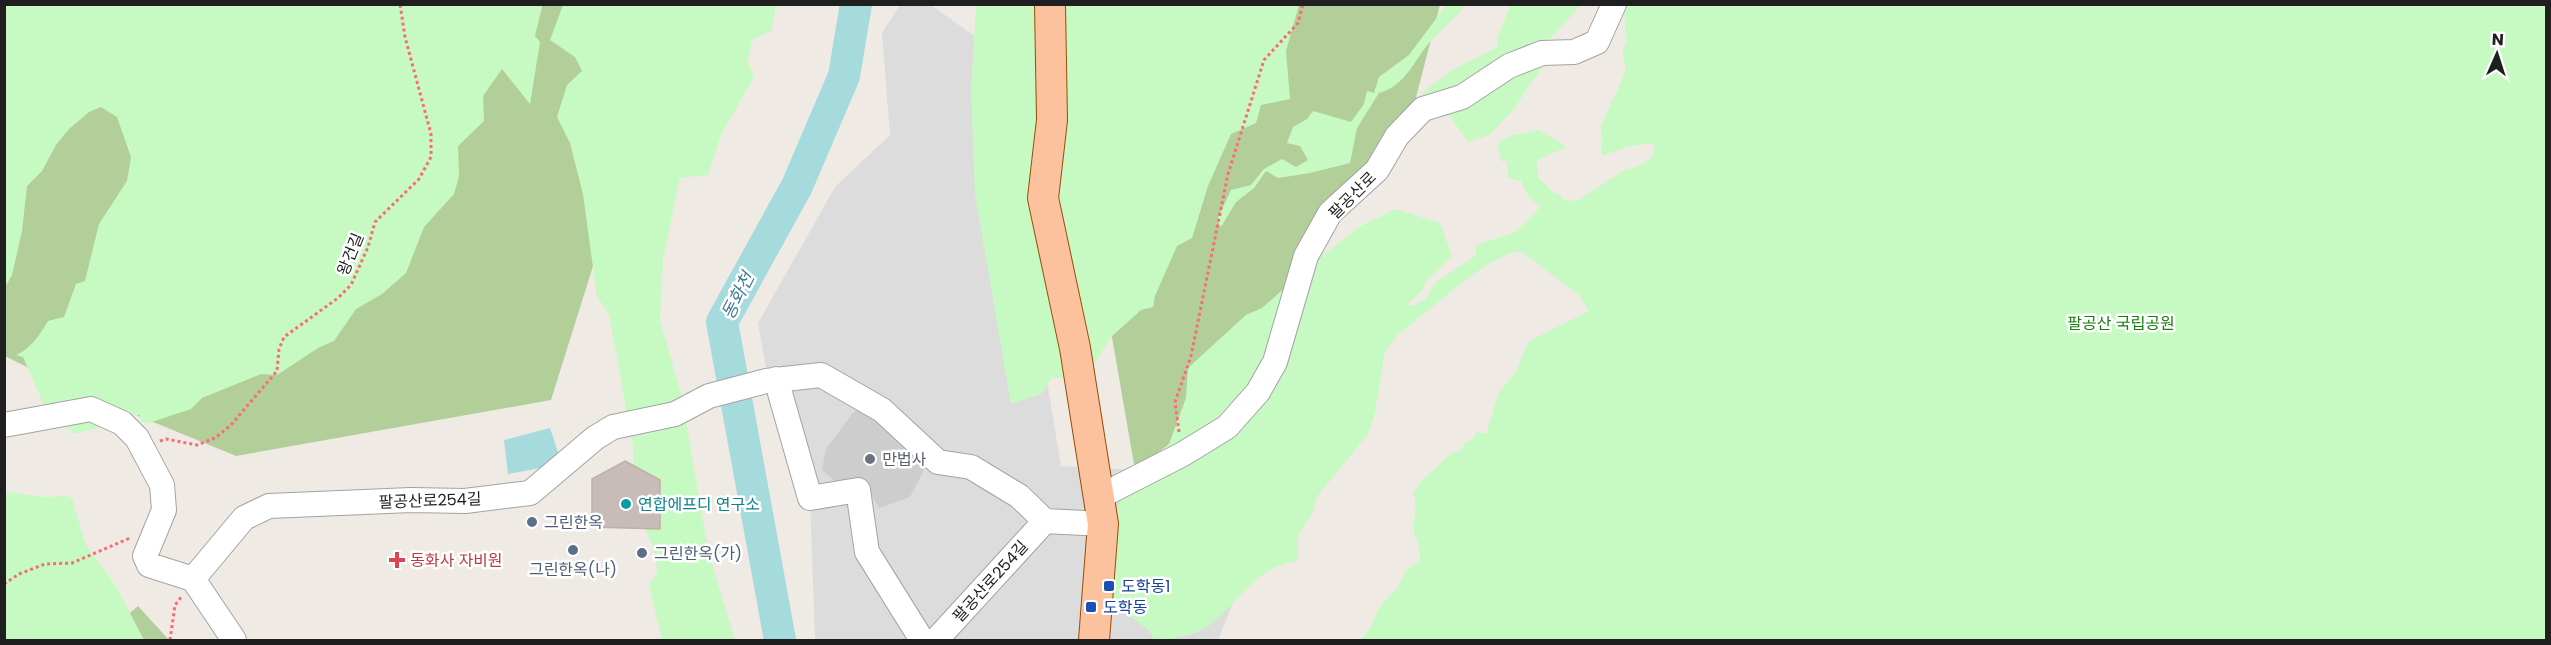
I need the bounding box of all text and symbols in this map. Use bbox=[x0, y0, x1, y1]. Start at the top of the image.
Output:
north arrow bbox=[2467, 24, 2527, 84]
text: N bbox=[2491, 28, 2504, 51]
street label: 팔공산로 bbox=[1323, 166, 1381, 224]
street label: 왕건길 bbox=[332, 229, 369, 279]
water label: 동화천 bbox=[715, 266, 761, 324]
park label: 팔공산 국립공원 bbox=[2067, 312, 2175, 335]
place label: 만법사 bbox=[882, 448, 926, 471]
marker: 만법사 bbox=[863, 452, 877, 466]
street label: 팔공산로254길 bbox=[378, 487, 482, 514]
place label: 연합에프디 연구소 bbox=[638, 493, 760, 516]
marker: 연합에프디 연구소 bbox=[619, 497, 633, 511]
place label: 그린한옥 bbox=[544, 511, 603, 534]
marker: 그린한옥 bbox=[525, 515, 539, 529]
street label: 팔공산로254길 bbox=[947, 535, 1033, 627]
place label: 그린한옥(가) bbox=[654, 542, 742, 565]
marker: 그린한옥(나) bbox=[566, 543, 580, 557]
marker: 그린한옥(가) bbox=[635, 546, 649, 560]
place label: 동화사 자비원 bbox=[410, 549, 503, 572]
marker: 동화사 자비원 bbox=[388, 551, 406, 569]
place label: 그린한옥(나) bbox=[529, 558, 617, 581]
place label: 도학동1 bbox=[1121, 575, 1170, 598]
marker: 도학동1 bbox=[1102, 579, 1116, 593]
place label: 도학동 bbox=[1103, 596, 1147, 619]
marker: 도학동 bbox=[1084, 600, 1098, 614]

